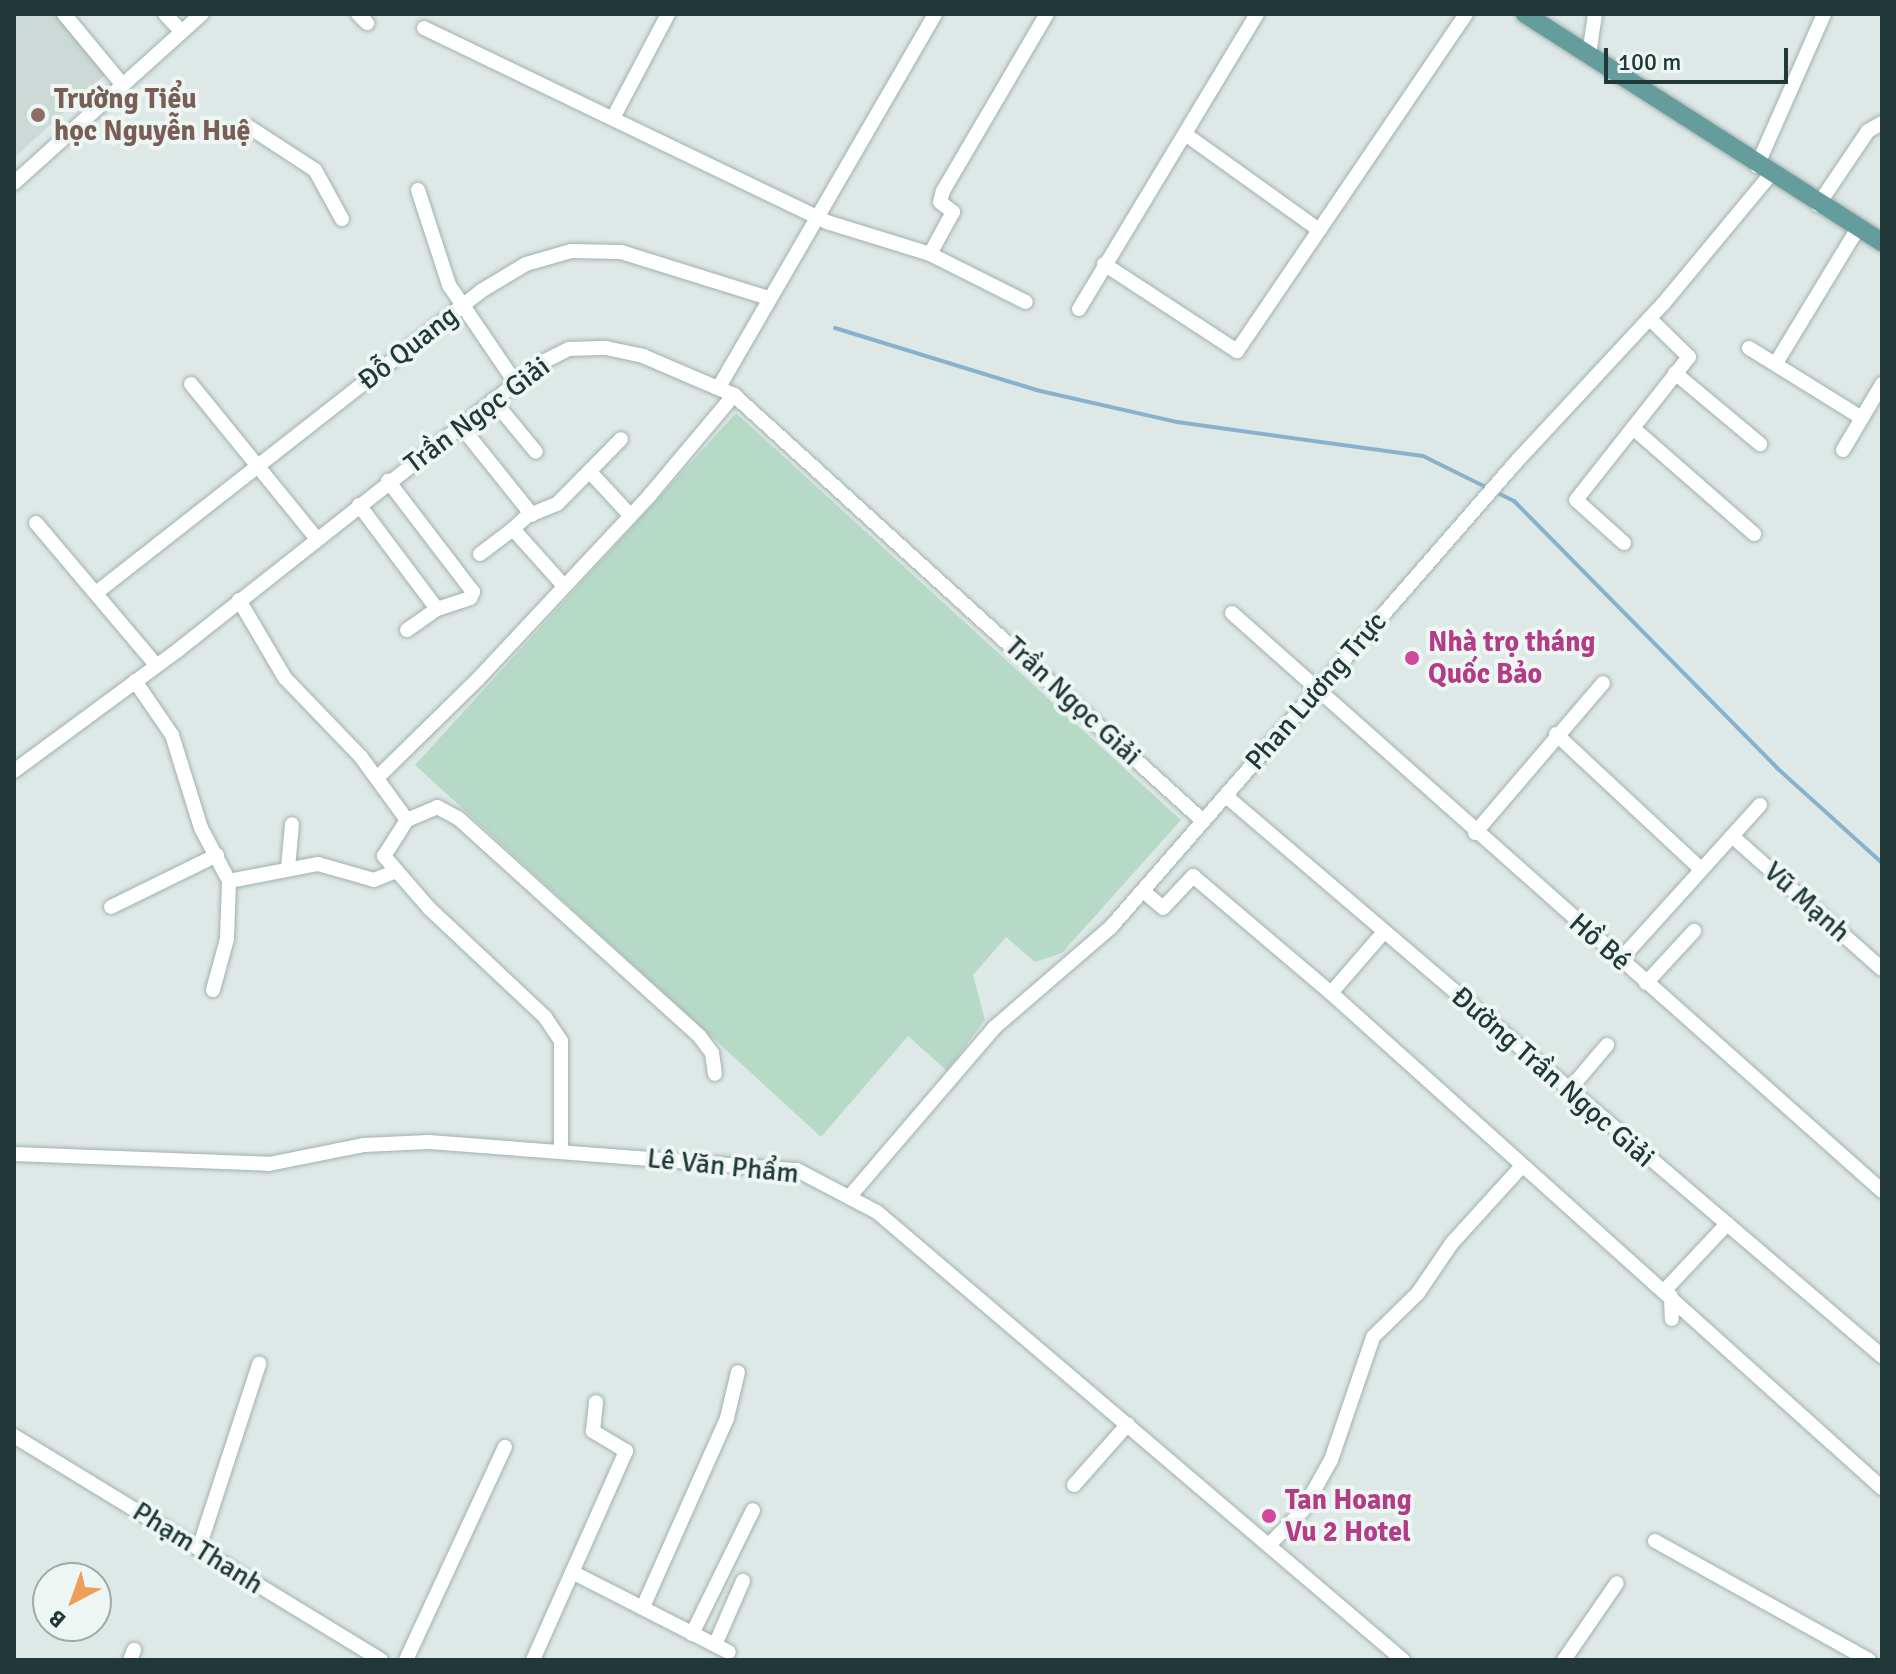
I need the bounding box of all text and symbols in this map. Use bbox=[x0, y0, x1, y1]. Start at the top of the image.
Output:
scale bar bbox=[1608, 32, 1792, 82]
text: 100 m bbox=[1618, 47, 1681, 77]
place label: Trường Tiểu học Nguyễn Huệ bbox=[54, 82, 251, 148]
marker: Trường Tiểu học Nguyễn Huệ bbox=[29, 106, 47, 124]
street label: Đỗ Quang bbox=[352, 299, 464, 397]
street label: Trần Ngọc Giải bbox=[398, 349, 556, 481]
street label: Phan Lương Trực bbox=[1238, 605, 1394, 777]
place label: Nhà trọ tháng Quốc Bảo bbox=[1428, 625, 1596, 691]
street label: Trần Ngọc Giải bbox=[998, 630, 1148, 772]
marker: Nhà trọ tháng Quốc Bảo bbox=[1403, 649, 1421, 667]
street label: Vũ Mạnh bbox=[1757, 855, 1857, 949]
street label: Hồ Bé bbox=[1562, 906, 1638, 978]
street label: Đường Trần Ngọc Giải bbox=[1445, 980, 1661, 1174]
street label: Lê Văn Phẩm bbox=[645, 1141, 801, 1191]
place label: Tan Hoang Vu 2 Hotel bbox=[1285, 1483, 1412, 1549]
street label: Phạm Thanh bbox=[127, 1495, 269, 1601]
marker: Tan Hoang Vu 2 Hotel bbox=[1260, 1507, 1278, 1525]
north arrow bbox=[32, 1562, 112, 1642]
text: B bbox=[43, 1604, 71, 1634]

